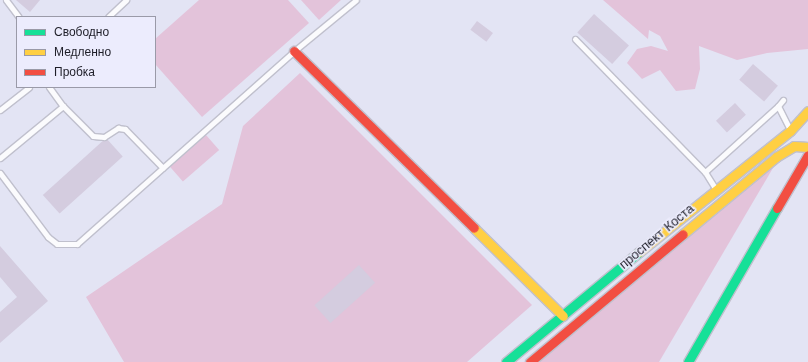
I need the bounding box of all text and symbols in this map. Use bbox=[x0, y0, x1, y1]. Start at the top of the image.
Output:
legend bbox=[16, 16, 156, 88]
text: Свободно bbox=[54, 25, 109, 39]
text: Медленно bbox=[54, 45, 111, 59]
text: Пробка bbox=[54, 65, 95, 79]
street label: проспект Коста bbox=[616, 201, 698, 273]

